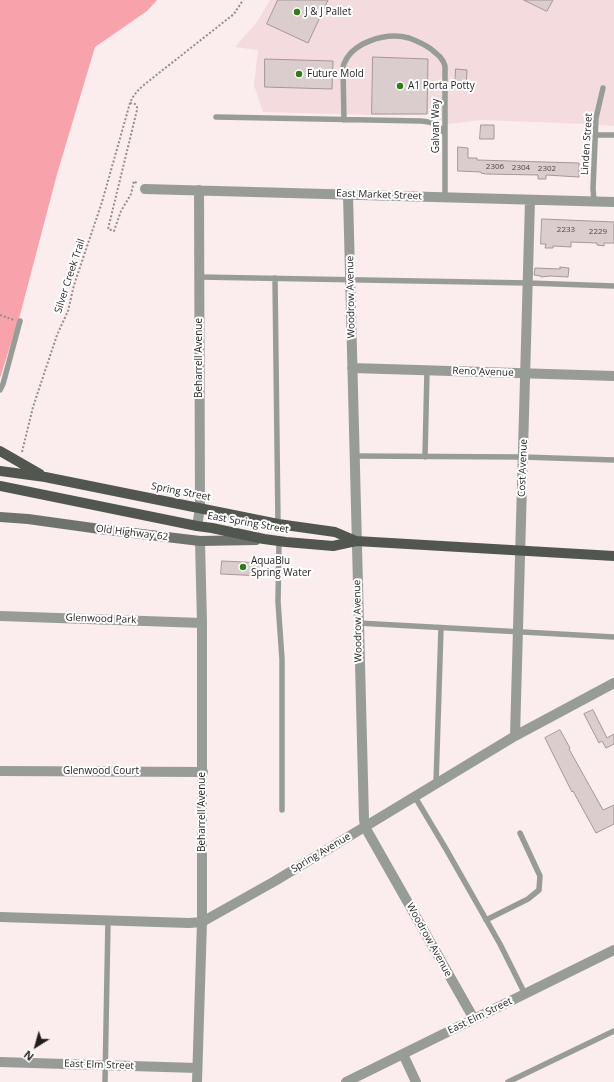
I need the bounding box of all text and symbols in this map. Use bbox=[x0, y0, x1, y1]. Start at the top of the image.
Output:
place label: J & J Pallet bbox=[305, 6, 351, 18]
marker: J & J Pallet bbox=[292, 7, 302, 17]
place label: Future Mold bbox=[307, 68, 364, 80]
marker: Future Mold bbox=[294, 69, 304, 79]
place label: A1 Porta Potty bbox=[408, 80, 475, 92]
marker: A1 Porta Potty bbox=[395, 81, 405, 91]
street label: Galvan Way bbox=[430, 99, 442, 153]
street label: Linden Street bbox=[579, 113, 595, 175]
house number: 2306 bbox=[486, 162, 504, 172]
house number: 2304 bbox=[512, 163, 530, 173]
house number: 2302 bbox=[538, 164, 556, 174]
street label: East Market Street bbox=[336, 188, 422, 202]
house number: 2233 bbox=[557, 225, 575, 235]
house number: 2229 bbox=[589, 227, 607, 237]
street label: Silver Creek Trail bbox=[52, 237, 88, 315]
street label: Woodrow Avenue bbox=[344, 256, 358, 338]
street label: Beharrell Avenue bbox=[193, 318, 205, 398]
street label: Reno Avenue bbox=[452, 365, 514, 379]
street label: Cost Avenue bbox=[516, 439, 530, 497]
street label: Spring Street bbox=[150, 480, 212, 504]
street label: East Spring Street bbox=[206, 510, 290, 536]
street label: Old Highway 62 bbox=[95, 523, 169, 543]
place label: AquaBlu Spring Water bbox=[251, 555, 311, 578]
marker: AquaBlu Spring Water bbox=[238, 562, 248, 572]
street label: Woodrow Avenue bbox=[351, 580, 365, 662]
street label: Glenwood Park bbox=[65, 612, 137, 626]
street label: Glenwood Court bbox=[63, 765, 139, 777]
street label: Beharrell Avenue bbox=[196, 772, 208, 852]
street label: Spring Avenue bbox=[289, 831, 353, 875]
street label: Woodrow Avenue bbox=[404, 901, 454, 979]
street label: East Elm Street bbox=[446, 995, 514, 1037]
north arrow bbox=[16, 1026, 56, 1066]
text: N bbox=[20, 1047, 37, 1065]
street label: East Elm Street bbox=[64, 1058, 134, 1072]

